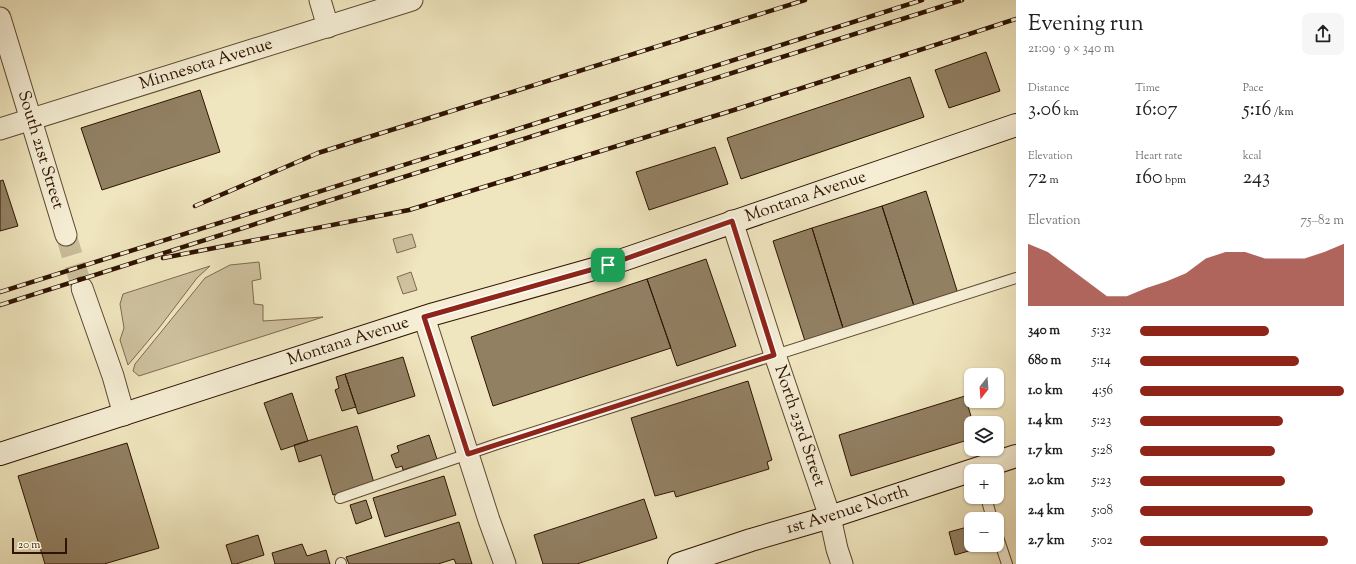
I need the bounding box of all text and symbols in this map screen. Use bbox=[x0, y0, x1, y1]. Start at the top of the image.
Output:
text: Evening run bbox=[1028, 9, 1144, 41]
button: share bbox=[1302, 13, 1344, 55]
street label: Minnesota Avenue bbox=[137, 32, 276, 97]
text: 21:09 · 9 × 340 m bbox=[1028, 40, 1115, 58]
text: Distance bbox=[1028, 80, 1069, 96]
text: Time bbox=[1135, 80, 1160, 96]
text: Pace bbox=[1243, 80, 1264, 96]
street label: South 21st Street bbox=[11, 88, 70, 212]
text: 3.06 bbox=[1028, 96, 1061, 125]
text: 16:07 bbox=[1135, 96, 1177, 125]
text: 5:16 bbox=[1243, 96, 1271, 125]
text: km bbox=[1061, 104, 1079, 120]
text: /km bbox=[1271, 104, 1294, 120]
text: Elevation bbox=[1028, 148, 1073, 164]
text: Heart rate bbox=[1135, 148, 1182, 164]
text: kcal bbox=[1243, 148, 1262, 164]
text: 72 bbox=[1028, 164, 1047, 193]
text: 160 bbox=[1135, 164, 1163, 193]
text: 243 bbox=[1243, 164, 1270, 193]
street label: Montana Avenue bbox=[742, 165, 870, 229]
text: m bbox=[1047, 172, 1059, 188]
text: bpm bbox=[1163, 172, 1186, 188]
text: Elevation bbox=[1028, 212, 1081, 230]
text: 75–82 m bbox=[1301, 212, 1344, 230]
pin bbox=[591, 248, 625, 282]
icon: arrive bbox=[597, 254, 619, 276]
street label: Montana Avenue bbox=[284, 311, 412, 372]
text: 340 m bbox=[1028, 322, 1060, 340]
text: 5:32 bbox=[1092, 322, 1111, 340]
text: 680 m bbox=[1028, 352, 1061, 370]
text: 5:14 bbox=[1092, 352, 1111, 370]
street label: North 23rd Street bbox=[767, 362, 831, 490]
north arrow bbox=[964, 368, 1004, 408]
map controls bbox=[964, 368, 1004, 552]
text: 1.0 km bbox=[1028, 382, 1063, 400]
text: 4:56 bbox=[1092, 382, 1113, 400]
text: 1.4 km bbox=[1028, 412, 1063, 430]
text: 5:23 bbox=[1092, 412, 1111, 430]
button: layers bbox=[964, 416, 1004, 456]
text: 1.7 km bbox=[1028, 442, 1063, 460]
text: 5:28 bbox=[1092, 442, 1112, 460]
button: + bbox=[964, 464, 1004, 504]
text: 2.0 km bbox=[1028, 472, 1065, 490]
text: 5:23 bbox=[1092, 472, 1111, 490]
street label: 1st Avenue North bbox=[784, 480, 912, 541]
text: 2.4 km bbox=[1028, 502, 1065, 520]
text: 5:08 bbox=[1092, 502, 1113, 520]
button: − bbox=[964, 512, 1004, 552]
text: 2.7 km bbox=[1028, 532, 1064, 550]
text: 5:02 bbox=[1092, 532, 1113, 550]
scale bar bbox=[12, 536, 67, 555]
text: 20 m bbox=[18, 537, 40, 553]

